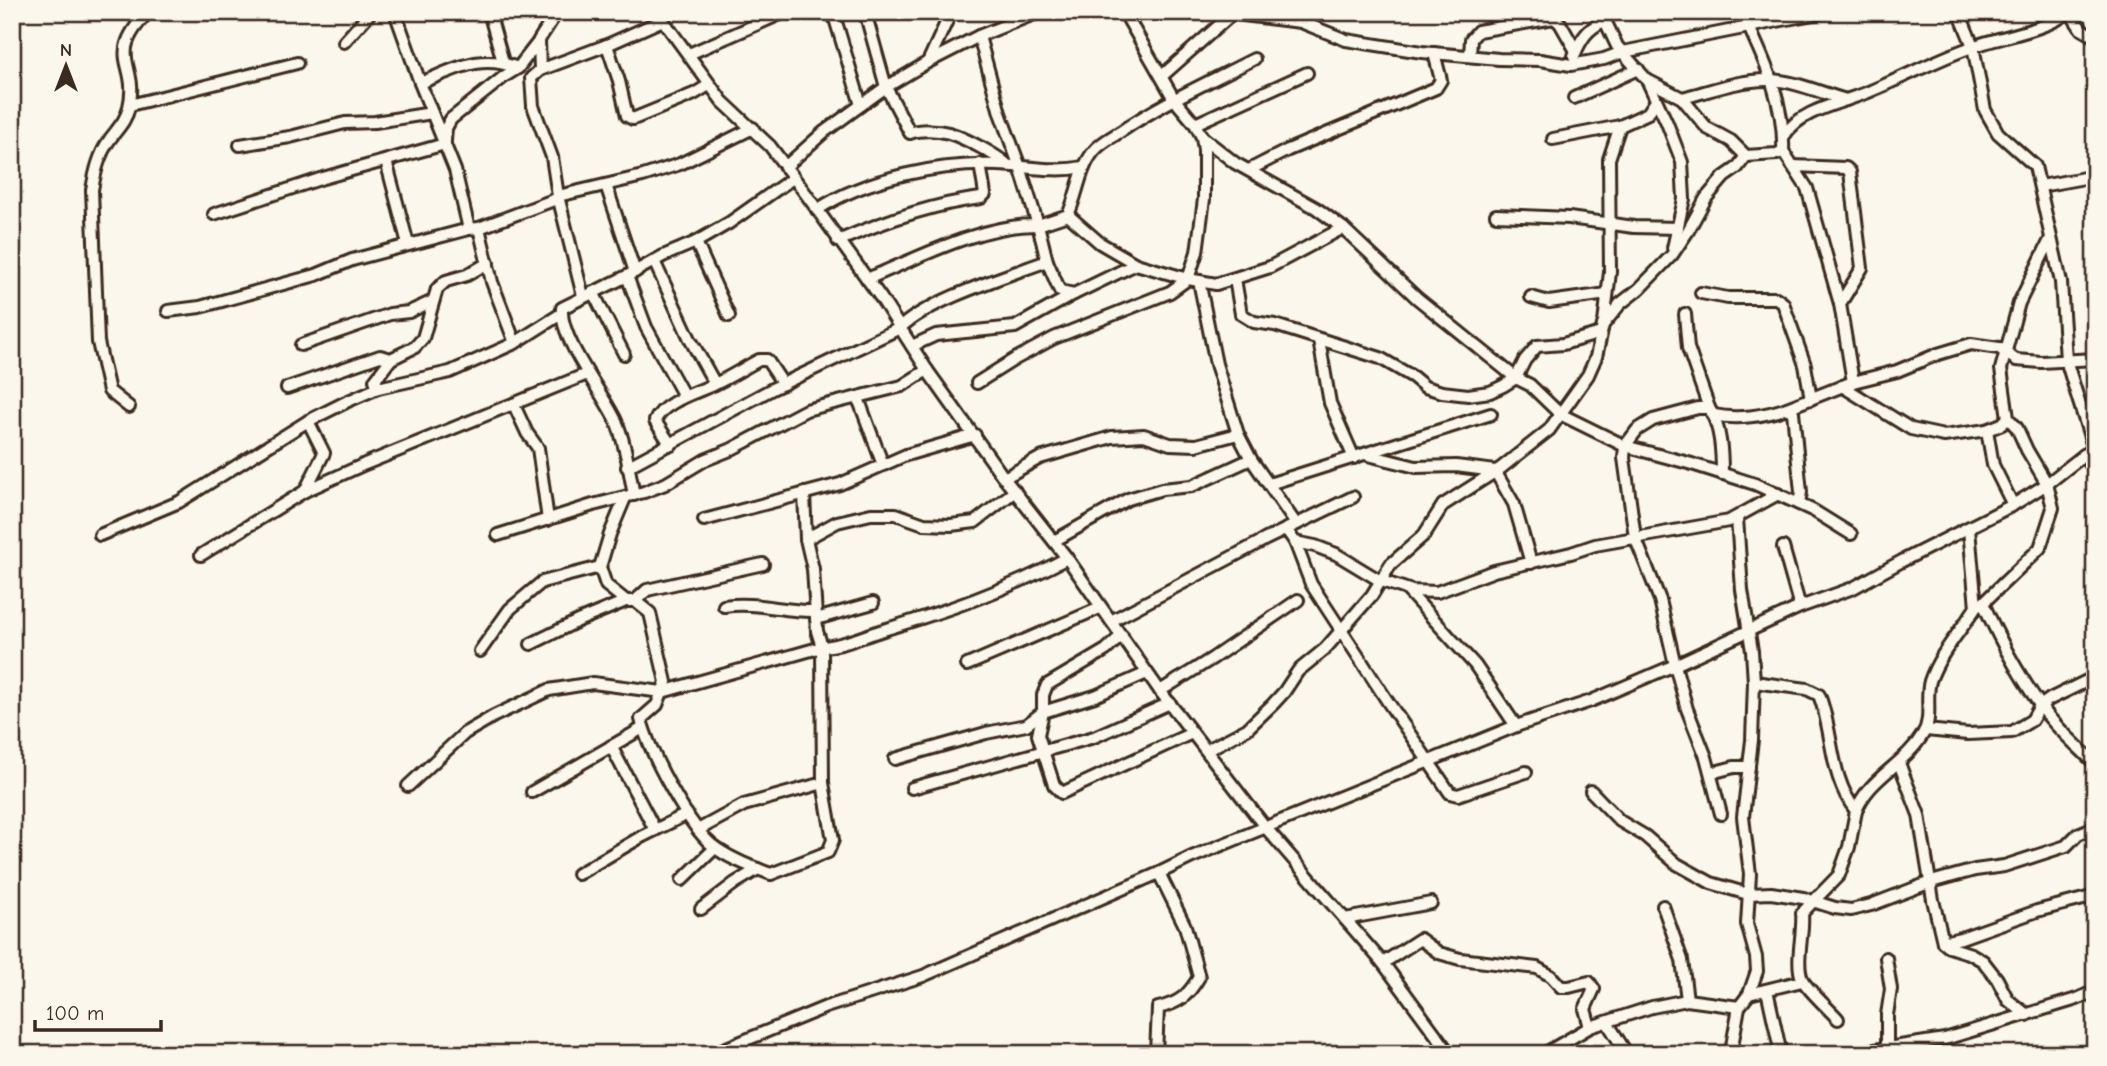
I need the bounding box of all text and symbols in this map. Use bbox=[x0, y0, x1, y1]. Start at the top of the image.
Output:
north arrow bbox=[32, 32, 102, 102]
text: N bbox=[60, 39, 72, 61]
scale bar bbox=[35, 989, 161, 1033]
text: 100 m bbox=[46, 1001, 104, 1025]

